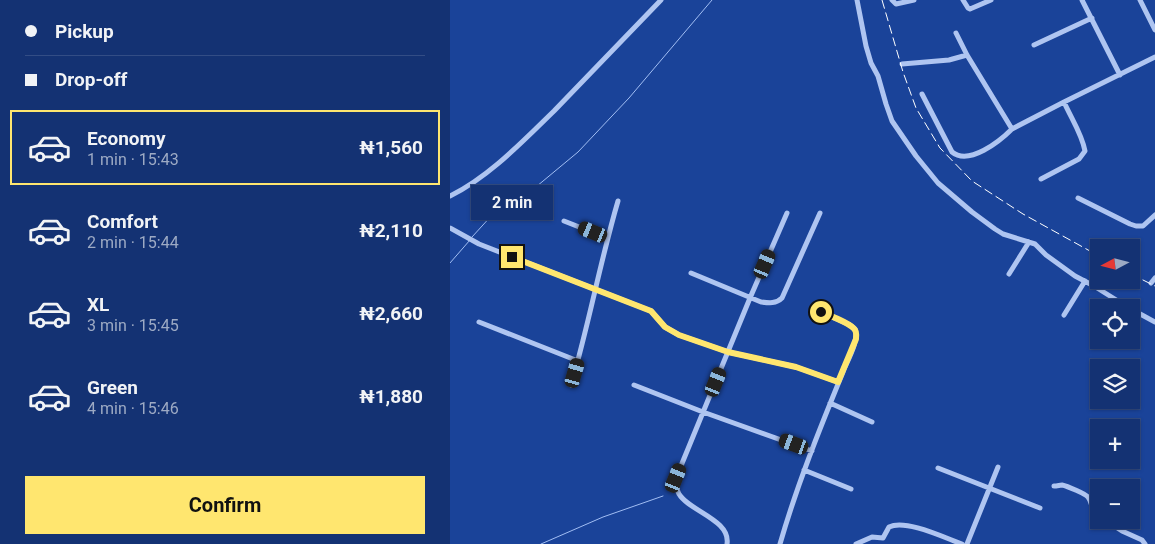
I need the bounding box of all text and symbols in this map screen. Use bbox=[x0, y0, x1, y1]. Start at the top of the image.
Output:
text: Pickup bbox=[55, 20, 114, 43]
text: Drop-off bbox=[55, 68, 127, 91]
icon: car bbox=[27, 125, 72, 170]
text: Economy bbox=[87, 127, 166, 150]
text: ₦1,560 bbox=[359, 136, 423, 159]
text: 1 min · 15:43 bbox=[87, 150, 179, 169]
callout: 2 min bbox=[471, 184, 553, 220]
text: 2 min bbox=[492, 193, 532, 212]
icon: car bbox=[27, 208, 72, 253]
text: Comfort bbox=[87, 210, 158, 233]
text: ₦2,110 bbox=[359, 219, 423, 242]
car bbox=[576, 219, 609, 245]
text: 2 min · 15:44 bbox=[87, 233, 179, 252]
north arrow bbox=[1090, 239, 1140, 289]
map controls bbox=[1090, 239, 1140, 529]
route end bbox=[501, 246, 523, 268]
car bbox=[752, 247, 777, 281]
icon: car bbox=[27, 291, 72, 336]
text: XL bbox=[87, 293, 109, 316]
button: locate bbox=[1090, 299, 1140, 349]
route start bbox=[810, 301, 832, 323]
text: ₦2,660 bbox=[359, 302, 423, 325]
text: 3 min · 15:45 bbox=[87, 316, 179, 335]
car bbox=[563, 357, 586, 389]
button: layers bbox=[1090, 359, 1140, 409]
car bbox=[703, 365, 728, 399]
icon: car bbox=[27, 374, 72, 419]
text: Green bbox=[87, 376, 138, 399]
text: ₦1,880 bbox=[359, 385, 423, 408]
text: 4 min · 15:46 bbox=[87, 399, 179, 418]
button: + bbox=[1090, 419, 1140, 469]
car bbox=[777, 432, 810, 456]
car bbox=[663, 461, 688, 495]
button: Confirm bbox=[25, 476, 425, 534]
button: − bbox=[1090, 479, 1140, 529]

